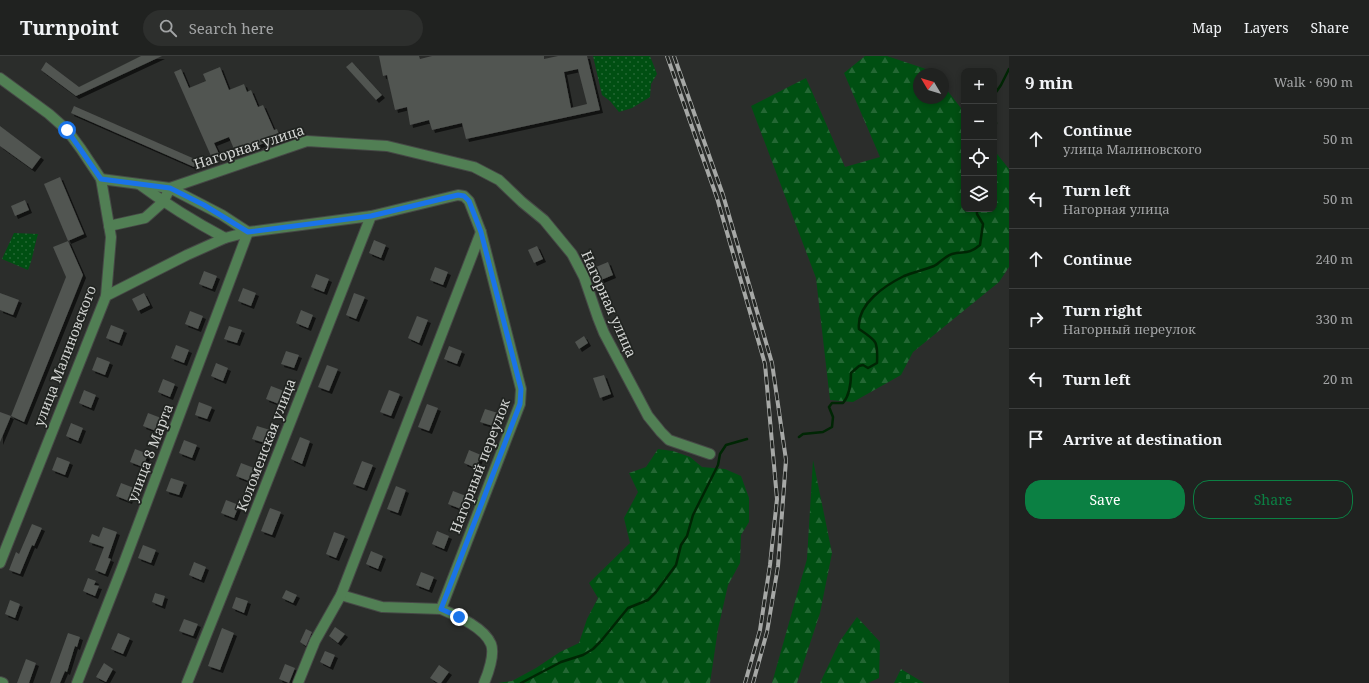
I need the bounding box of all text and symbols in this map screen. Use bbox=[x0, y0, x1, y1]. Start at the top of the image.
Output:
search box bbox=[143, 10, 423, 46]
text: Turnpoint bbox=[20, 15, 119, 41]
icon: search bbox=[157, 17, 179, 39]
text: Search here bbox=[189, 18, 274, 38]
text: Map bbox=[1192, 18, 1222, 37]
text: Layers bbox=[1244, 18, 1289, 37]
text: Share bbox=[1311, 18, 1349, 37]
north arrow bbox=[913, 68, 949, 104]
map controls bbox=[961, 68, 997, 212]
button: + bbox=[961, 68, 997, 104]
text: 9 min bbox=[1025, 71, 1073, 94]
text: Walk · 690 m bbox=[1274, 73, 1353, 91]
button: − bbox=[961, 104, 997, 140]
street label: Нагорная улица bbox=[191, 120, 306, 173]
text: Continue bbox=[1063, 120, 1132, 140]
route start bbox=[58, 121, 76, 139]
icon: ahead bbox=[1025, 128, 1047, 150]
text: 50 m bbox=[1323, 130, 1353, 148]
button: locate bbox=[961, 140, 997, 176]
text: улица Малиновского bbox=[1063, 140, 1202, 158]
button: layers bbox=[961, 176, 997, 212]
text: Turn left bbox=[1063, 180, 1131, 200]
icon: left bbox=[1025, 188, 1047, 210]
text: 50 m bbox=[1323, 190, 1353, 208]
text: Нагорная улица bbox=[1063, 200, 1170, 218]
street label: Нагорная улица bbox=[577, 247, 642, 360]
icon: ahead bbox=[1025, 248, 1047, 270]
text: Continue bbox=[1063, 249, 1132, 269]
text: 240 m bbox=[1316, 250, 1353, 268]
street label: улица Малиновского bbox=[29, 283, 100, 429]
text: Turn right bbox=[1063, 300, 1142, 320]
icon: right bbox=[1025, 308, 1047, 330]
text: 330 m bbox=[1316, 310, 1353, 328]
text: Нагорный переулок bbox=[1063, 320, 1196, 338]
icon: left bbox=[1025, 368, 1047, 390]
text: Turn left bbox=[1063, 369, 1131, 389]
text: 20 m bbox=[1323, 370, 1353, 388]
street label: Коломенская улица bbox=[231, 376, 300, 514]
street label: Нагорный переулок bbox=[445, 395, 514, 536]
street label: улица 8 Марта bbox=[122, 401, 177, 505]
icon: arrive bbox=[1025, 428, 1047, 450]
text: Arrive at destination bbox=[1063, 429, 1222, 449]
button: Save bbox=[1025, 480, 1185, 519]
button: Share bbox=[1193, 480, 1353, 519]
route end bbox=[450, 608, 468, 626]

